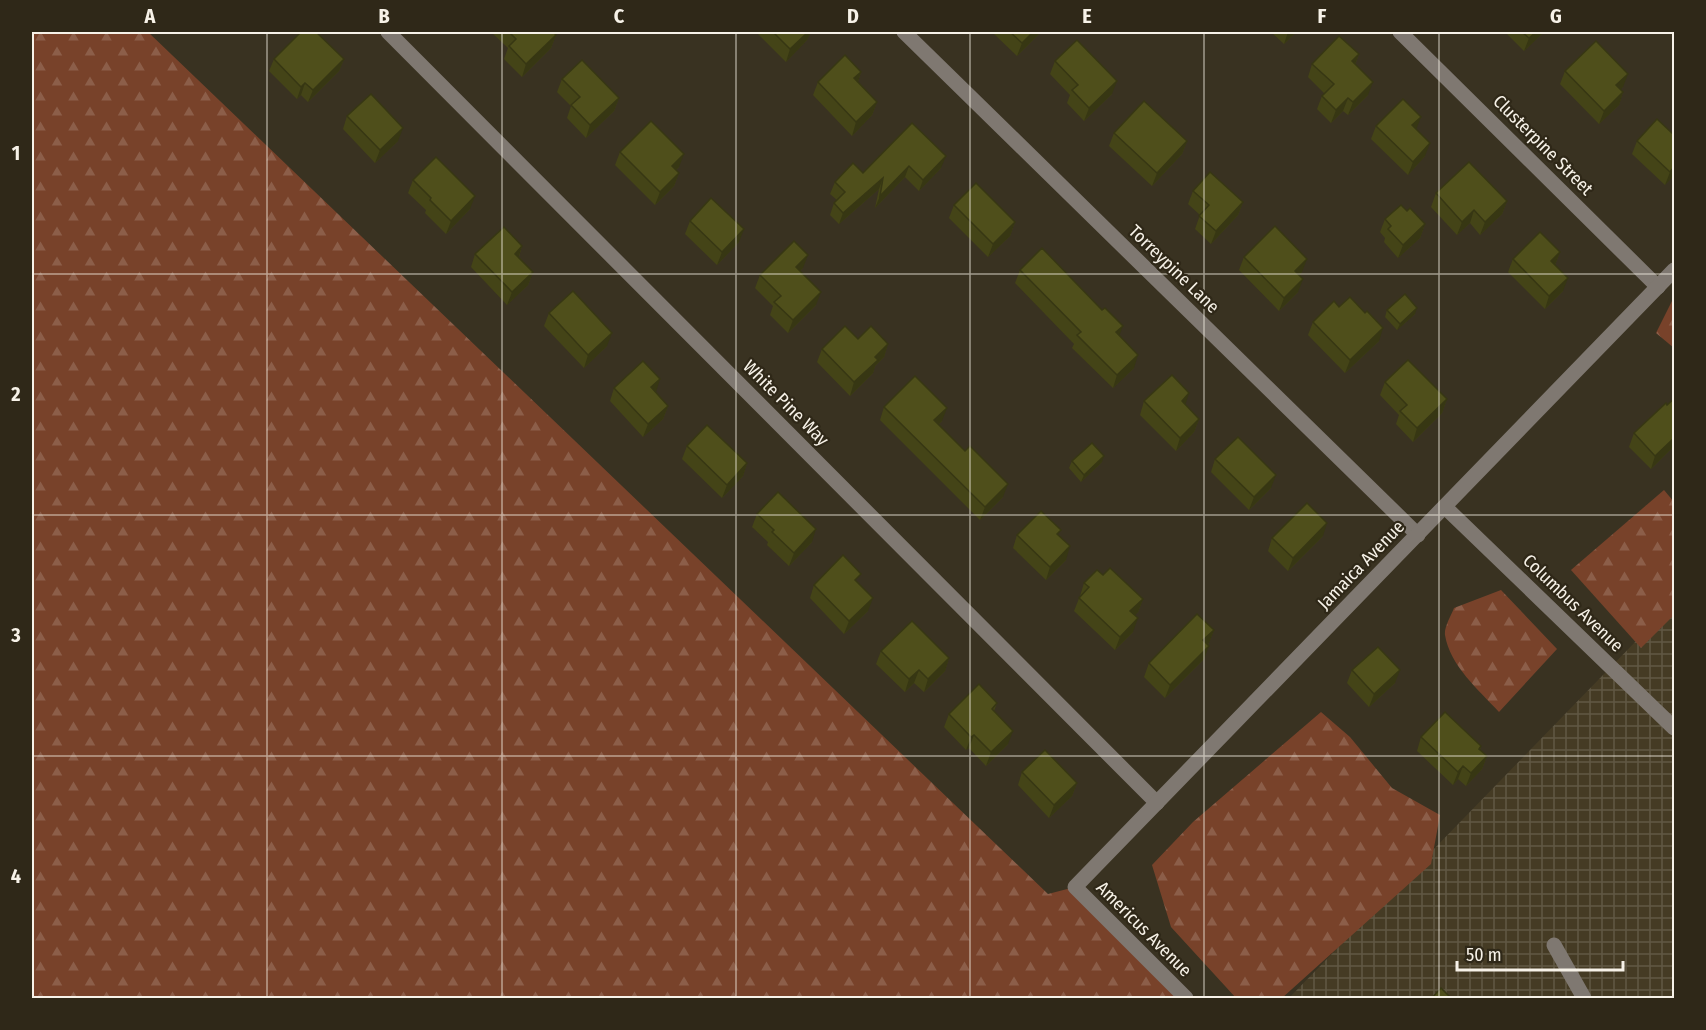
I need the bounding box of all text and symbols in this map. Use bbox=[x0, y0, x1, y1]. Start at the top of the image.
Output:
text: A bbox=[144, 4, 157, 28]
text: B bbox=[378, 4, 390, 28]
text: C bbox=[614, 4, 625, 28]
text: D bbox=[847, 4, 859, 28]
text: E bbox=[1082, 4, 1092, 28]
text: F bbox=[1318, 4, 1327, 28]
text: G bbox=[1550, 4, 1562, 28]
street label: Clusterpine Street bbox=[1488, 90, 1598, 200]
text: 1 bbox=[12, 141, 20, 165]
street label: Torreypine Lane bbox=[1124, 220, 1224, 318]
street label: White Pine Way bbox=[739, 356, 833, 450]
text: 2 bbox=[10, 382, 21, 406]
street label: Jamaica Avenue bbox=[1313, 516, 1409, 614]
street label: Columbus Avenue bbox=[1518, 549, 1628, 657]
text: 3 bbox=[10, 623, 21, 647]
text: 4 bbox=[11, 864, 21, 888]
street label: Americus Avenue bbox=[1092, 877, 1196, 981]
scale bar bbox=[1457, 934, 1624, 972]
text: 50 m bbox=[1466, 944, 1502, 966]

